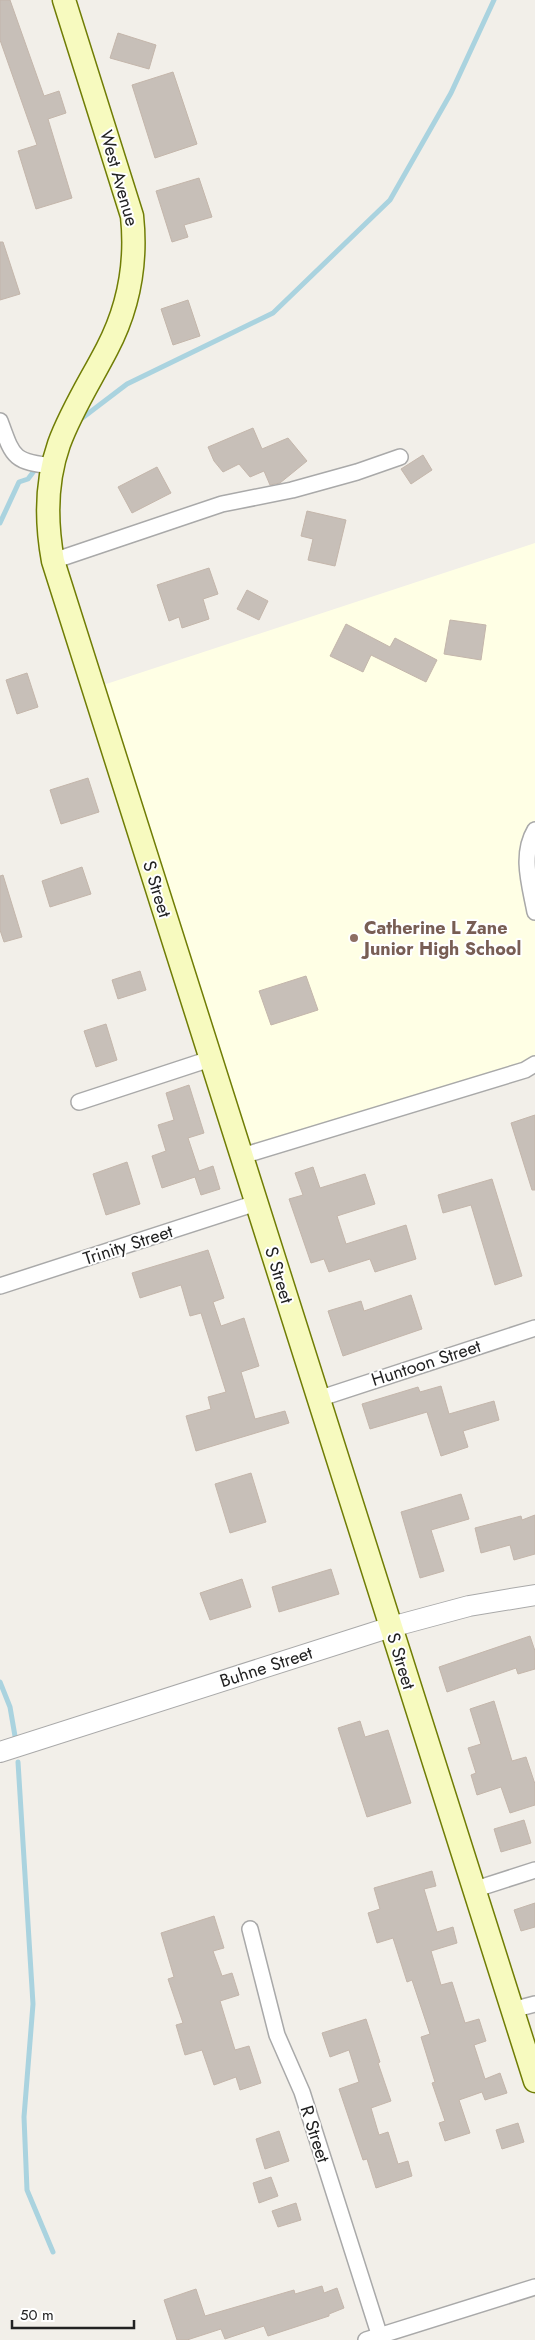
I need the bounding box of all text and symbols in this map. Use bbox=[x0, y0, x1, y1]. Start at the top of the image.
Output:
street label: West Avenue bbox=[93, 127, 145, 229]
street label: S Street bbox=[136, 857, 178, 921]
place label: Catherine L Zane Junior High School bbox=[361, 915, 521, 962]
marker: Catherine L Zane Junior High School bbox=[348, 932, 360, 944]
street label: Trinity Street bbox=[80, 1218, 177, 1272]
street label: S Street bbox=[258, 1243, 300, 1307]
street label: Huntoon Street bbox=[368, 1333, 485, 1393]
street label: S Street bbox=[380, 1629, 422, 1693]
street label: Buhne Street bbox=[216, 1640, 316, 1694]
street label: R Street bbox=[294, 2102, 337, 2166]
scale bar bbox=[12, 2298, 135, 2330]
text: 50 m bbox=[20, 2304, 54, 2326]

